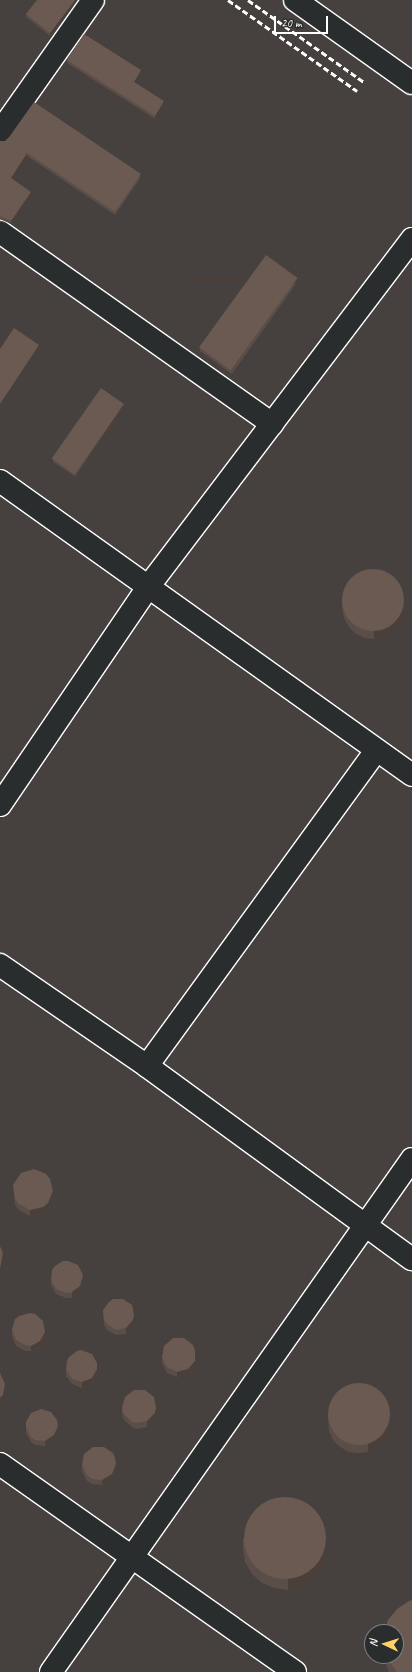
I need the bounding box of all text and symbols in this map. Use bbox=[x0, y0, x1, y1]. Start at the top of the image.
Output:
scale bar bbox=[276, 8, 330, 34]
text: 20 m bbox=[281, 15, 301, 31]
north arrow bbox=[364, 1624, 404, 1664]
text: N bbox=[366, 1639, 380, 1647]

